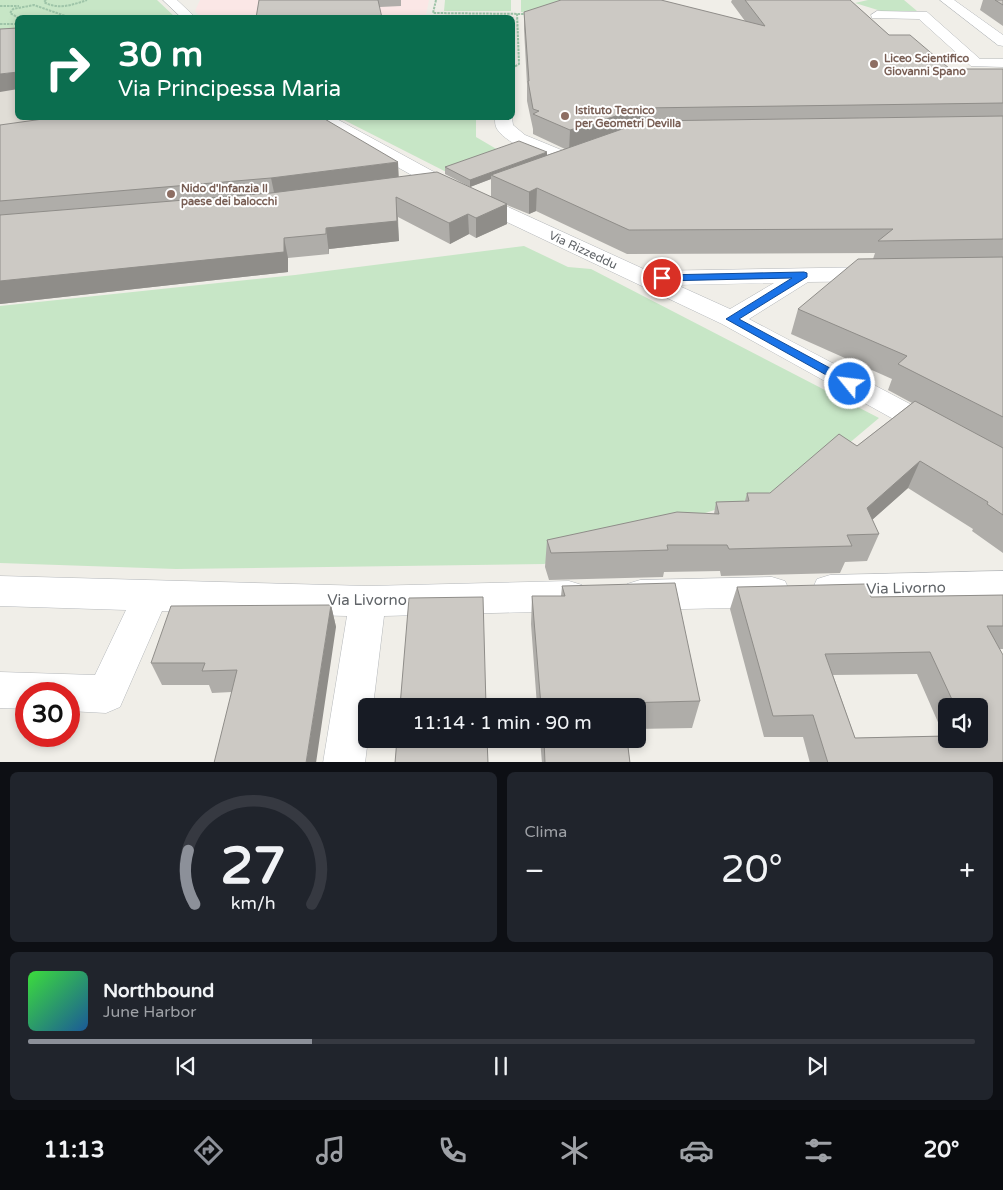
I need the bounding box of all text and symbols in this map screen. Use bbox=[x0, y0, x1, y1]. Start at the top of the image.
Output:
text: 30 m bbox=[118, 34, 203, 76]
icon: right bbox=[35, 35, 100, 100]
place label: Liceo Scientifico Giovanni Spano bbox=[884, 52, 970, 79]
marker: Liceo Scientifico Giovanni Spano bbox=[868, 58, 880, 70]
text: Via Principessa Maria bbox=[118, 76, 341, 102]
place label: Istituto Tecnico per Geometri Devilla bbox=[575, 104, 681, 131]
marker: Istituto Tecnico per Geometri Devilla bbox=[559, 110, 571, 122]
place label: Nido d'Infanzia Il paese dei balocchi bbox=[181, 182, 277, 209]
marker: Nido d'Infanzia Il paese dei balocchi bbox=[165, 188, 177, 200]
street label: Via Rizzeddu bbox=[547, 228, 619, 272]
pin bbox=[641, 257, 683, 299]
icon: arrive bbox=[648, 264, 676, 292]
position arrow bbox=[823, 357, 875, 409]
street label: Via Livorno bbox=[866, 578, 946, 598]
street label: Via Livorno bbox=[327, 591, 407, 609]
speed limit sign: 30 bbox=[15, 682, 80, 747]
map controls bbox=[938, 698, 988, 748]
button: sound bbox=[938, 698, 988, 748]
text: 11:14 · 1 min · 90 m bbox=[412, 712, 592, 734]
text: Clima bbox=[525, 822, 567, 842]
text: 27 bbox=[221, 835, 286, 898]
text: 20° bbox=[721, 847, 783, 893]
text: − bbox=[525, 854, 544, 888]
text: + bbox=[959, 854, 975, 888]
text: km/h bbox=[231, 893, 276, 914]
text: Northbound bbox=[103, 980, 214, 1002]
text: June Harbor bbox=[103, 1002, 196, 1022]
icon: previous bbox=[172, 1052, 200, 1080]
icon: pause bbox=[487, 1052, 515, 1080]
icon: next bbox=[803, 1052, 831, 1080]
icon: directions bbox=[191, 1133, 226, 1168]
icon: music bbox=[313, 1133, 348, 1168]
icon: phone bbox=[435, 1133, 470, 1168]
icon: climate bbox=[557, 1133, 592, 1168]
icon: car bbox=[679, 1133, 714, 1168]
icon: filters bbox=[801, 1133, 836, 1168]
text: 11:13 bbox=[44, 1137, 104, 1163]
text: 20° bbox=[923, 1137, 959, 1163]

